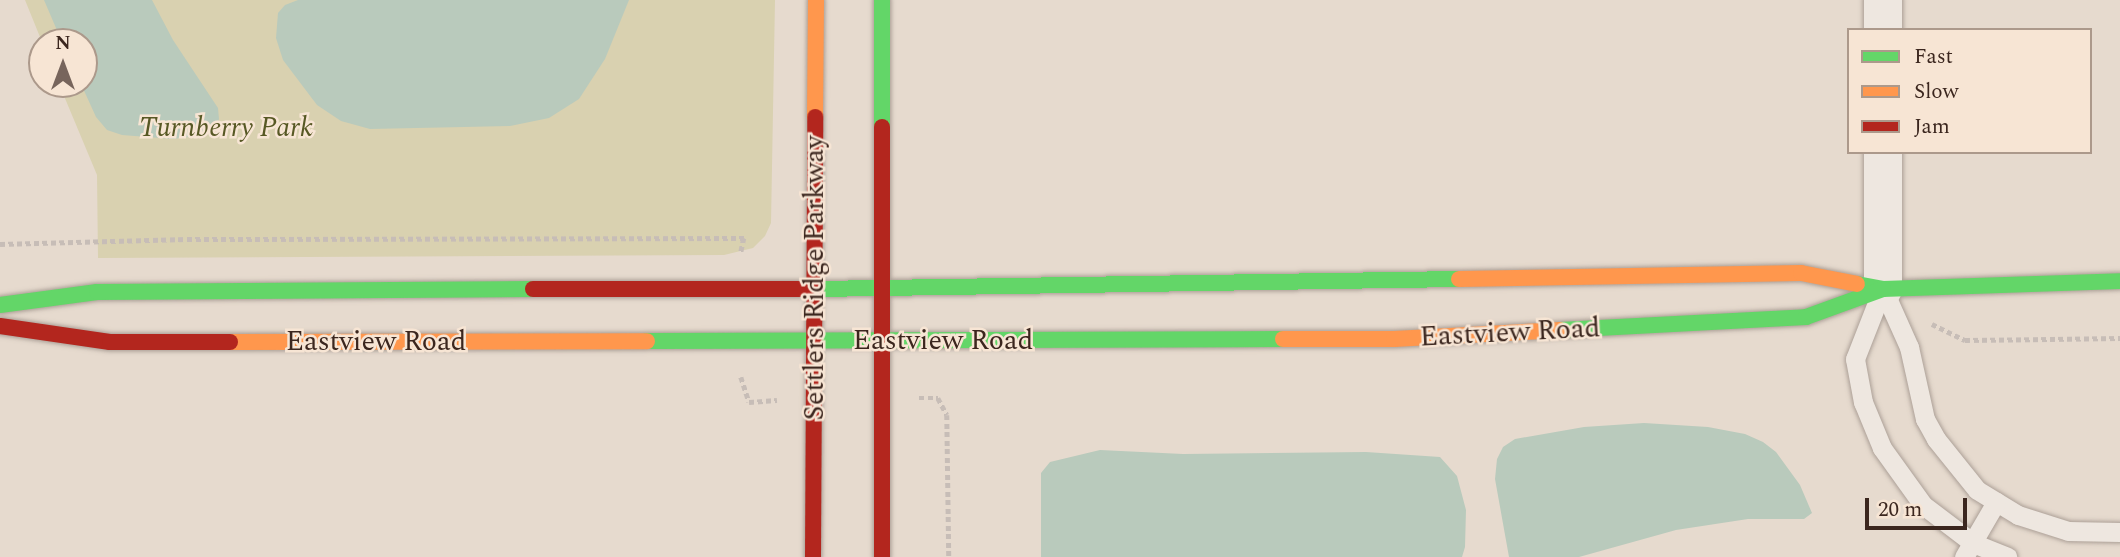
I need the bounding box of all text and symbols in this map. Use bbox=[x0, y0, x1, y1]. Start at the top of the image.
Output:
north arrow bbox=[28, 28, 98, 98]
legend bbox=[1847, 28, 2092, 154]
text: N bbox=[55, 29, 71, 58]
text: Fast bbox=[1914, 41, 1953, 73]
text: Slow bbox=[1914, 76, 1958, 108]
park label: Turnberry Park bbox=[139, 111, 313, 145]
text: Jam bbox=[1914, 111, 1950, 143]
street label: Settlers Ridge Parkway bbox=[798, 135, 832, 421]
street label: Eastview Road bbox=[1419, 311, 1601, 355]
street label: Eastview Road bbox=[853, 324, 1033, 358]
street label: Eastview Road bbox=[286, 325, 466, 359]
scale bar bbox=[1868, 484, 1969, 528]
text: 20 m bbox=[1878, 494, 1922, 526]

